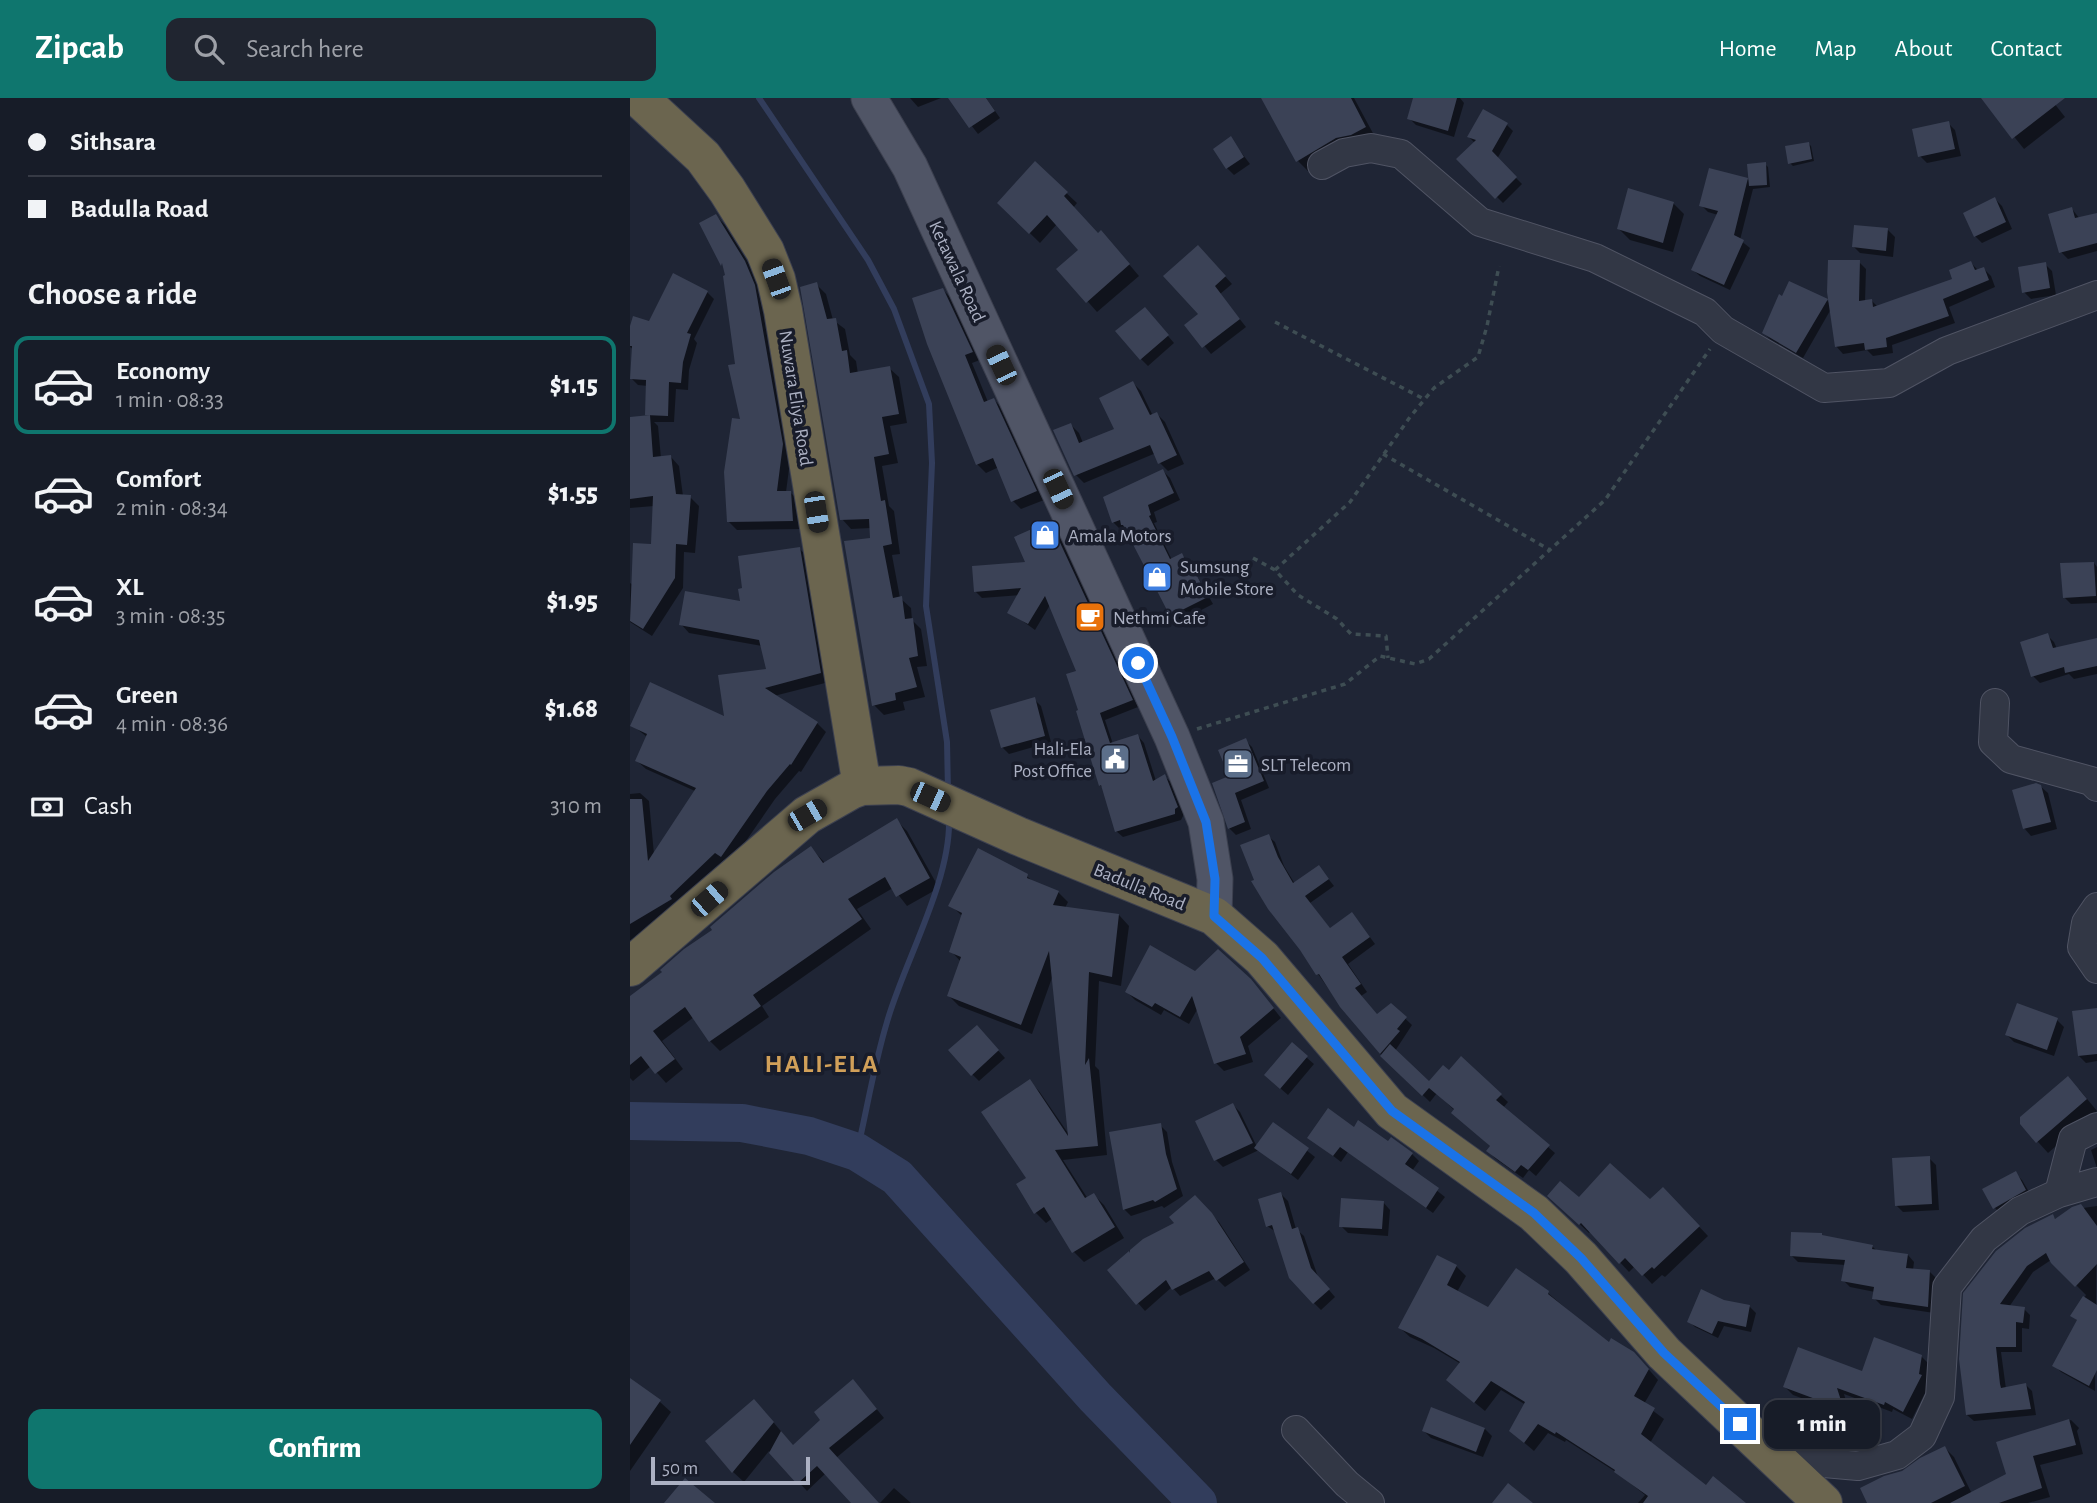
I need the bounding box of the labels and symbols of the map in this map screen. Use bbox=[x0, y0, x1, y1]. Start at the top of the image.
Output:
street label: Ketawala Road bbox=[925, 218, 988, 325]
car bbox=[759, 256, 794, 302]
street label: Nuwara Eliya Road bbox=[775, 329, 816, 468]
car bbox=[983, 342, 1020, 388]
car bbox=[1040, 466, 1077, 512]
car bbox=[803, 490, 830, 534]
shop icon: Amala Motors bbox=[1028, 518, 1062, 552]
place label: Amala Motors bbox=[1068, 527, 1171, 546]
place label: Sumsung Mobile Store bbox=[1180, 558, 1274, 599]
shop icon: Sumsung Mobile Store bbox=[1140, 560, 1174, 594]
cafe icon: Nethmi Cafe bbox=[1073, 600, 1107, 634]
place label: Nethmi Cafe bbox=[1113, 609, 1206, 628]
route start bbox=[1122, 647, 1154, 679]
place label: Hali-Ela Post Office bbox=[1013, 740, 1092, 781]
public building icon: Hali-Ela Post Office bbox=[1098, 742, 1132, 776]
office icon: SLT Telecom bbox=[1221, 747, 1255, 781]
place label: SLT Telecom bbox=[1261, 756, 1351, 775]
car bbox=[907, 779, 954, 815]
car bbox=[784, 795, 831, 835]
street label: Badulla Road bbox=[1091, 860, 1188, 915]
car bbox=[687, 877, 732, 921]
district label: HALI-ELA bbox=[764, 1051, 880, 1077]
callout: 1 min bbox=[1764, 1400, 1880, 1448]
route end bbox=[1724, 1408, 1756, 1440]
scale bar bbox=[651, 1454, 810, 1486]

